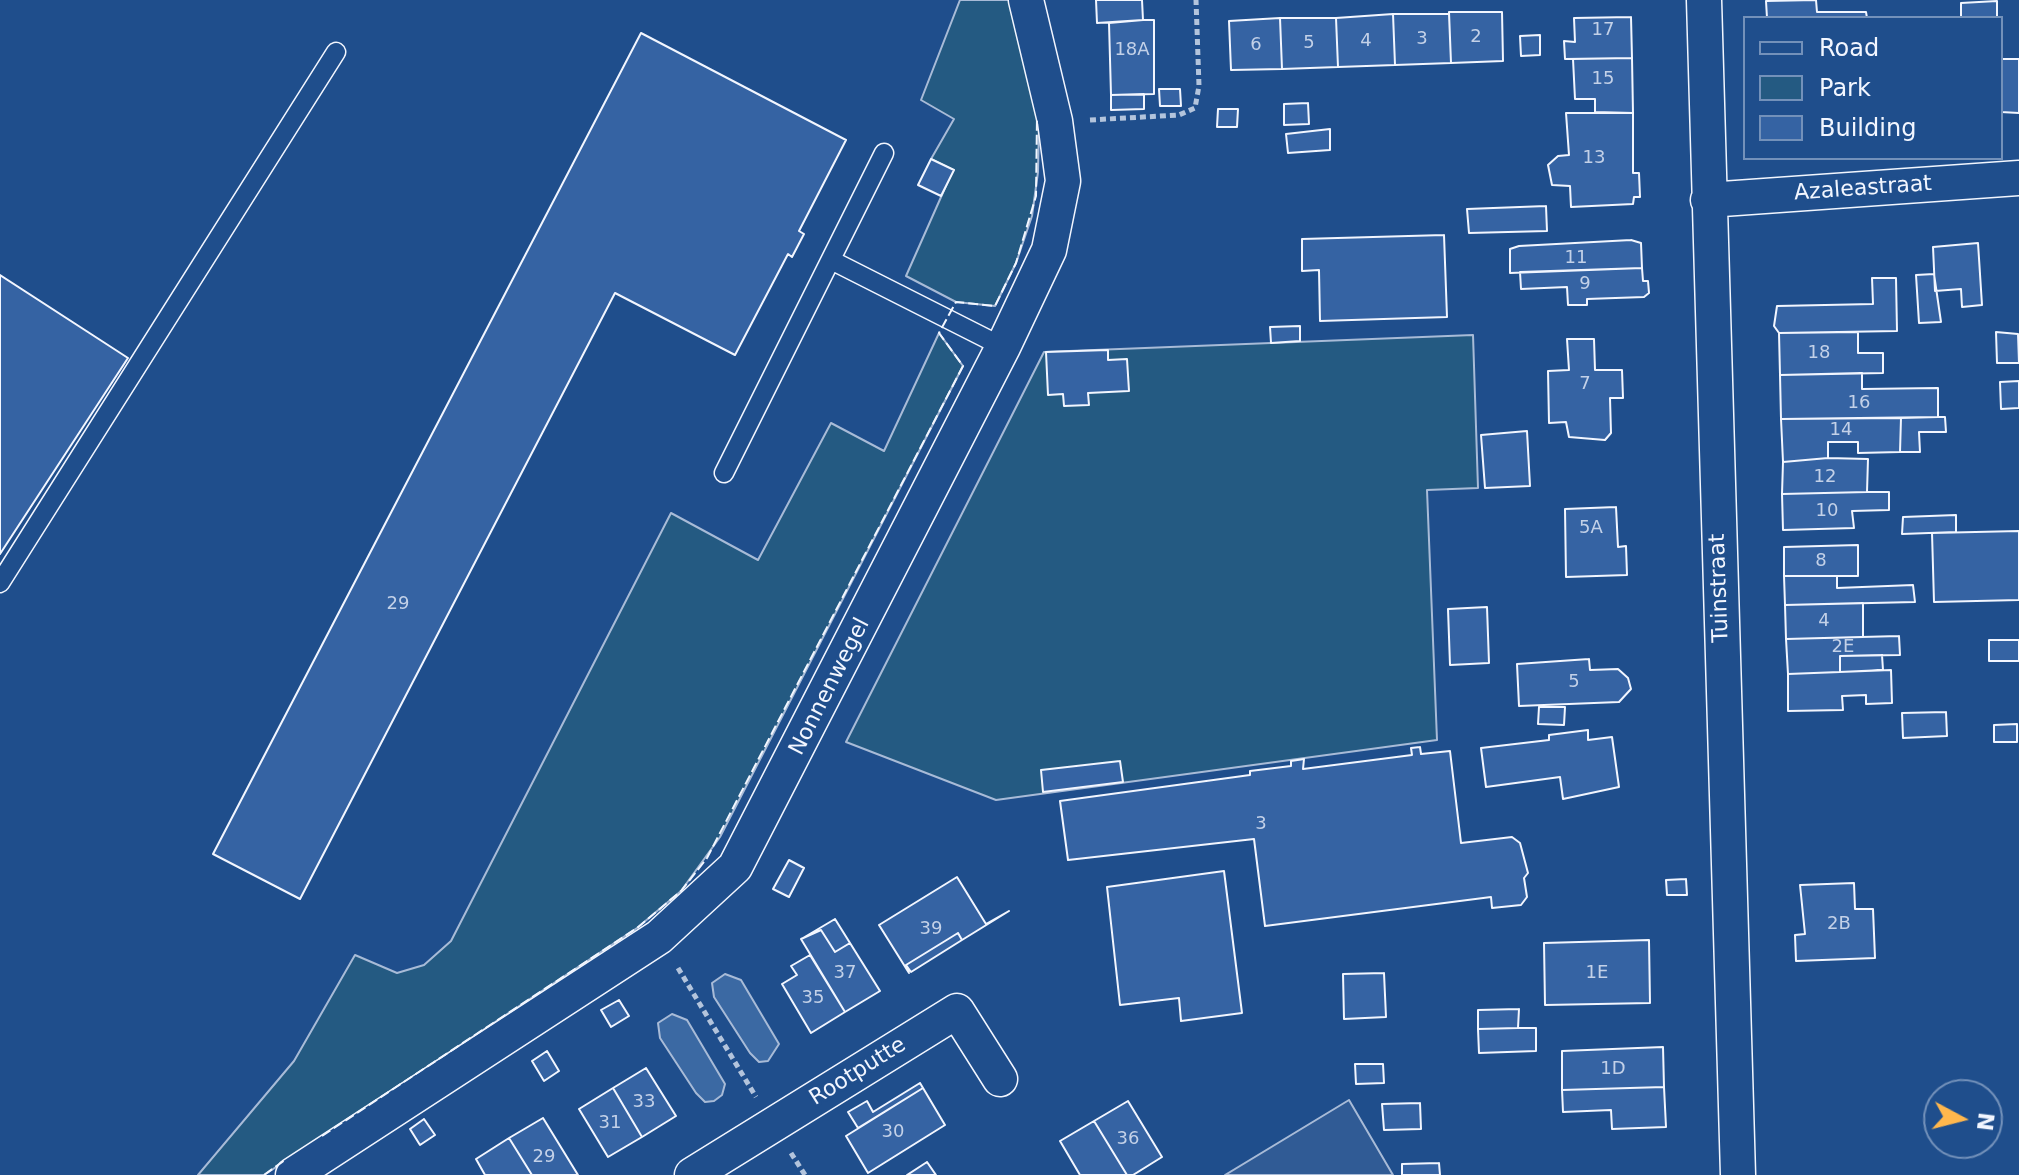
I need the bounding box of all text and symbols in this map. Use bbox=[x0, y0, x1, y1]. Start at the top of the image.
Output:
legend bbox=[1743, 16, 2003, 160]
house number: 17 bbox=[1592, 19, 1614, 41]
house number: 2 bbox=[1470, 26, 1482, 48]
house number: 3 bbox=[1416, 28, 1428, 50]
house number: 4 bbox=[1360, 30, 1372, 52]
house number: 5 bbox=[1303, 32, 1315, 54]
house number: 6 bbox=[1250, 34, 1262, 56]
text: Road bbox=[1819, 34, 1879, 62]
house number: 18A bbox=[1114, 39, 1150, 61]
house number: 15 bbox=[1592, 68, 1614, 90]
text: Park bbox=[1819, 74, 1871, 102]
text: Building bbox=[1819, 114, 1916, 142]
house number: 13 bbox=[1583, 147, 1605, 169]
street label: Azaleastraat bbox=[1793, 171, 1933, 207]
house number: 11 bbox=[1565, 247, 1587, 269]
house number: 9 bbox=[1579, 273, 1591, 295]
house number: 18 bbox=[1808, 342, 1830, 364]
house number: 7 bbox=[1579, 373, 1591, 395]
house number: 16 bbox=[1848, 392, 1870, 414]
house number: 14 bbox=[1830, 419, 1852, 441]
house number: 12 bbox=[1814, 466, 1836, 488]
house number: 10 bbox=[1816, 500, 1838, 522]
house number: 5A bbox=[1579, 517, 1603, 539]
street label: Tuinstraat bbox=[1705, 533, 1735, 643]
house number: 8 bbox=[1815, 550, 1827, 572]
house number: 29 bbox=[387, 593, 409, 615]
house number: 4 bbox=[1818, 610, 1830, 632]
street label: Nonnenwegel bbox=[784, 614, 876, 760]
house number: 2E bbox=[1832, 636, 1854, 658]
house number: 5 bbox=[1568, 671, 1580, 693]
house number: 3 bbox=[1255, 813, 1267, 835]
house number: 2B bbox=[1827, 913, 1851, 935]
house number: 39 bbox=[920, 918, 942, 940]
house number: 37 bbox=[834, 962, 856, 984]
house number: 1E bbox=[1586, 962, 1608, 984]
house number: 35 bbox=[802, 987, 824, 1009]
street label: Rootputte bbox=[805, 1032, 911, 1112]
house number: 1D bbox=[1600, 1058, 1626, 1080]
north arrow bbox=[1923, 1079, 2003, 1159]
house number: 33 bbox=[633, 1091, 655, 1113]
text: N bbox=[1972, 1111, 1999, 1132]
house number: 31 bbox=[599, 1112, 621, 1134]
house number: 30 bbox=[882, 1121, 904, 1143]
house number: 36 bbox=[1117, 1128, 1139, 1150]
house number: 29 bbox=[533, 1146, 555, 1168]

